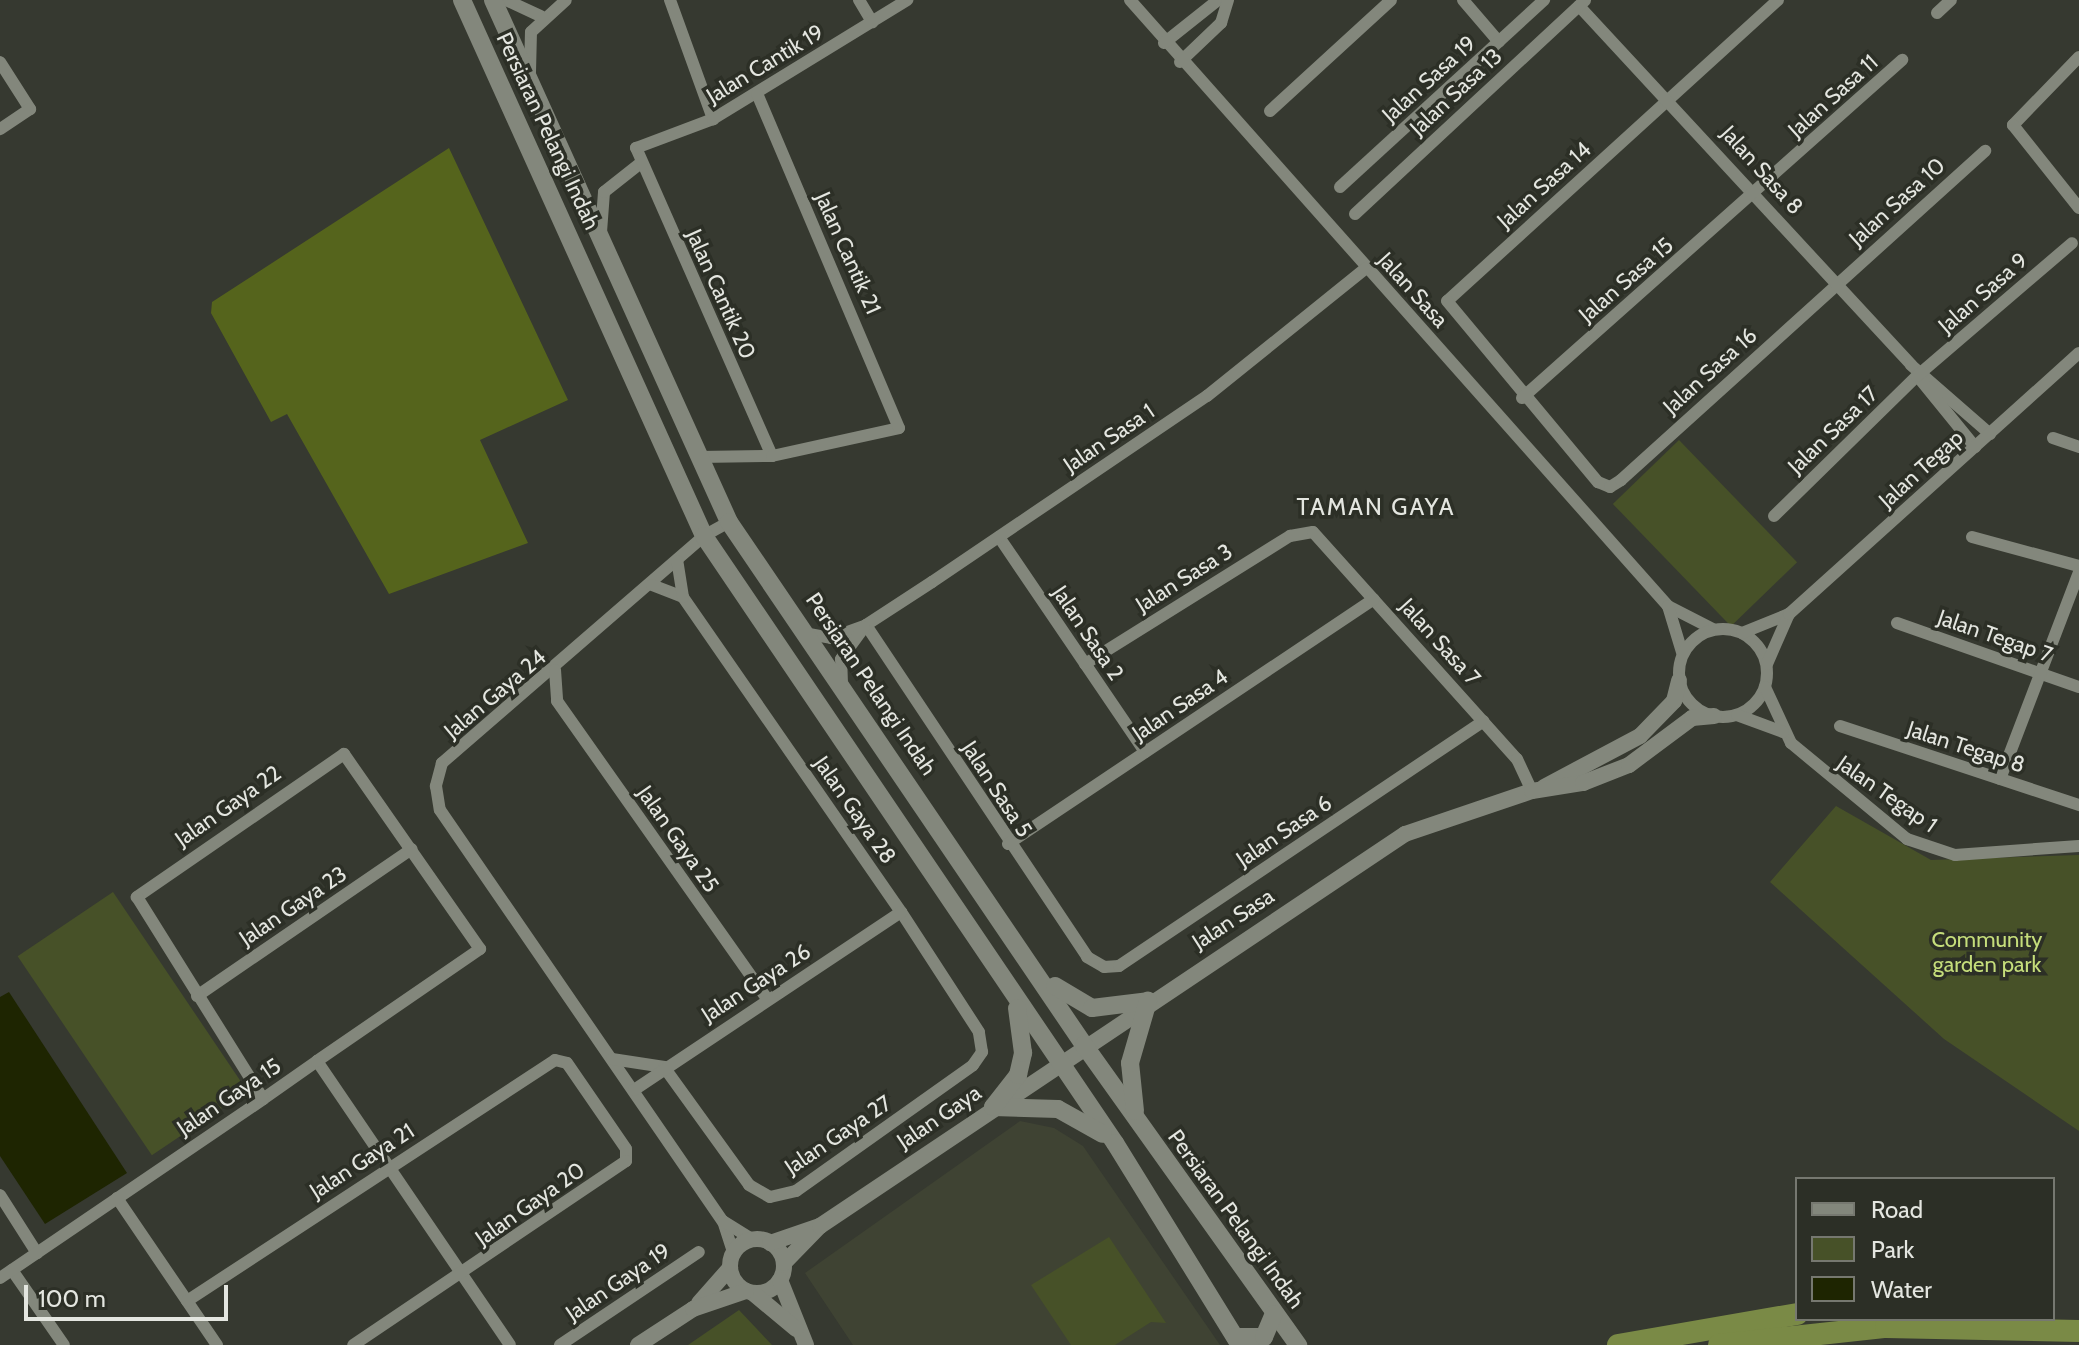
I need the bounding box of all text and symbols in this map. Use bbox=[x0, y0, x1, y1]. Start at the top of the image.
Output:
street label: Jalan Cantik 19 bbox=[702, 19, 828, 109]
street label: Persiaran Pelangi Indah bbox=[491, 28, 605, 234]
street label: Jalan Sasa 19 bbox=[1377, 30, 1481, 128]
street label: Jalan Sasa 13 bbox=[1405, 43, 1507, 141]
street label: Jalan Sasa 11 bbox=[1783, 49, 1883, 143]
street label: Jalan Sasa 8 bbox=[1715, 120, 1809, 220]
street label: Jalan Sasa 14 bbox=[1492, 136, 1596, 234]
street label: Jalan Sasa 10 bbox=[1844, 152, 1950, 252]
street label: Jalan Cantik 21 bbox=[809, 188, 887, 318]
street label: Jalan Cantik 20 bbox=[681, 225, 761, 363]
street label: Jalan Sasa 15 bbox=[1574, 232, 1678, 328]
street label: Jalan Sasa bbox=[1372, 247, 1454, 333]
street label: Jalan Sasa 9 bbox=[1933, 247, 2033, 339]
street label: Jalan Sasa 16 bbox=[1658, 322, 1762, 420]
street label: Jalan Sasa 17 bbox=[1782, 380, 1884, 480]
street label: Jalan Sasa 1 bbox=[1058, 398, 1160, 478]
street label: Jalan Tegap bbox=[1874, 424, 1968, 514]
district label: TAMAN GAYA bbox=[1296, 493, 1456, 521]
street label: Jalan Sasa 3 bbox=[1131, 538, 1237, 618]
street label: Jalan Sasa 2 bbox=[1047, 581, 1129, 685]
street label: Persiaran Pelangi Indah bbox=[800, 588, 942, 780]
street label: Jalan Sasa 7 bbox=[1394, 593, 1486, 691]
street label: Jalan Tegap 7 bbox=[1934, 604, 2056, 668]
street label: Jalan Gaya 24 bbox=[439, 644, 551, 744]
street label: Jalan Sasa 4 bbox=[1127, 663, 1233, 747]
street label: Jalan Tegap 8 bbox=[1904, 716, 2028, 778]
street label: Jalan Sasa 5 bbox=[956, 736, 1038, 842]
street label: Jalan Tegap 1 bbox=[1832, 750, 1942, 838]
street label: Jalan Gaya 28 bbox=[808, 751, 902, 869]
street label: Jalan Gaya 22 bbox=[170, 760, 286, 852]
street label: Jalan Gaya 25 bbox=[632, 781, 724, 897]
street label: Jalan Sasa 6 bbox=[1231, 789, 1337, 873]
street label: Jalan Gaya 23 bbox=[234, 860, 352, 952]
street label: Jalan Sasa bbox=[1187, 883, 1279, 955]
park label: Community garden park bbox=[1932, 926, 2042, 978]
street label: Jalan Gaya 26 bbox=[697, 938, 815, 1028]
street label: Jalan Gaya 15 bbox=[172, 1053, 286, 1141]
street label: Jalan Gaya bbox=[892, 1079, 986, 1155]
street label: Jalan Gaya 27 bbox=[780, 1090, 896, 1180]
street label: Jalan Gaya 21 bbox=[305, 1118, 419, 1204]
street label: Persiaran Pelangi Indah bbox=[1162, 1124, 1310, 1314]
street label: Jalan Gaya 20 bbox=[470, 1157, 590, 1251]
legend bbox=[1795, 1177, 2055, 1321]
text: Road bbox=[1871, 1195, 1923, 1224]
text: Park bbox=[1871, 1235, 1914, 1264]
street label: Jalan Gaya 19 bbox=[561, 1238, 675, 1326]
scale bar bbox=[28, 1269, 232, 1319]
text: Water bbox=[1871, 1275, 1932, 1304]
text: 100 m bbox=[38, 1284, 106, 1313]

